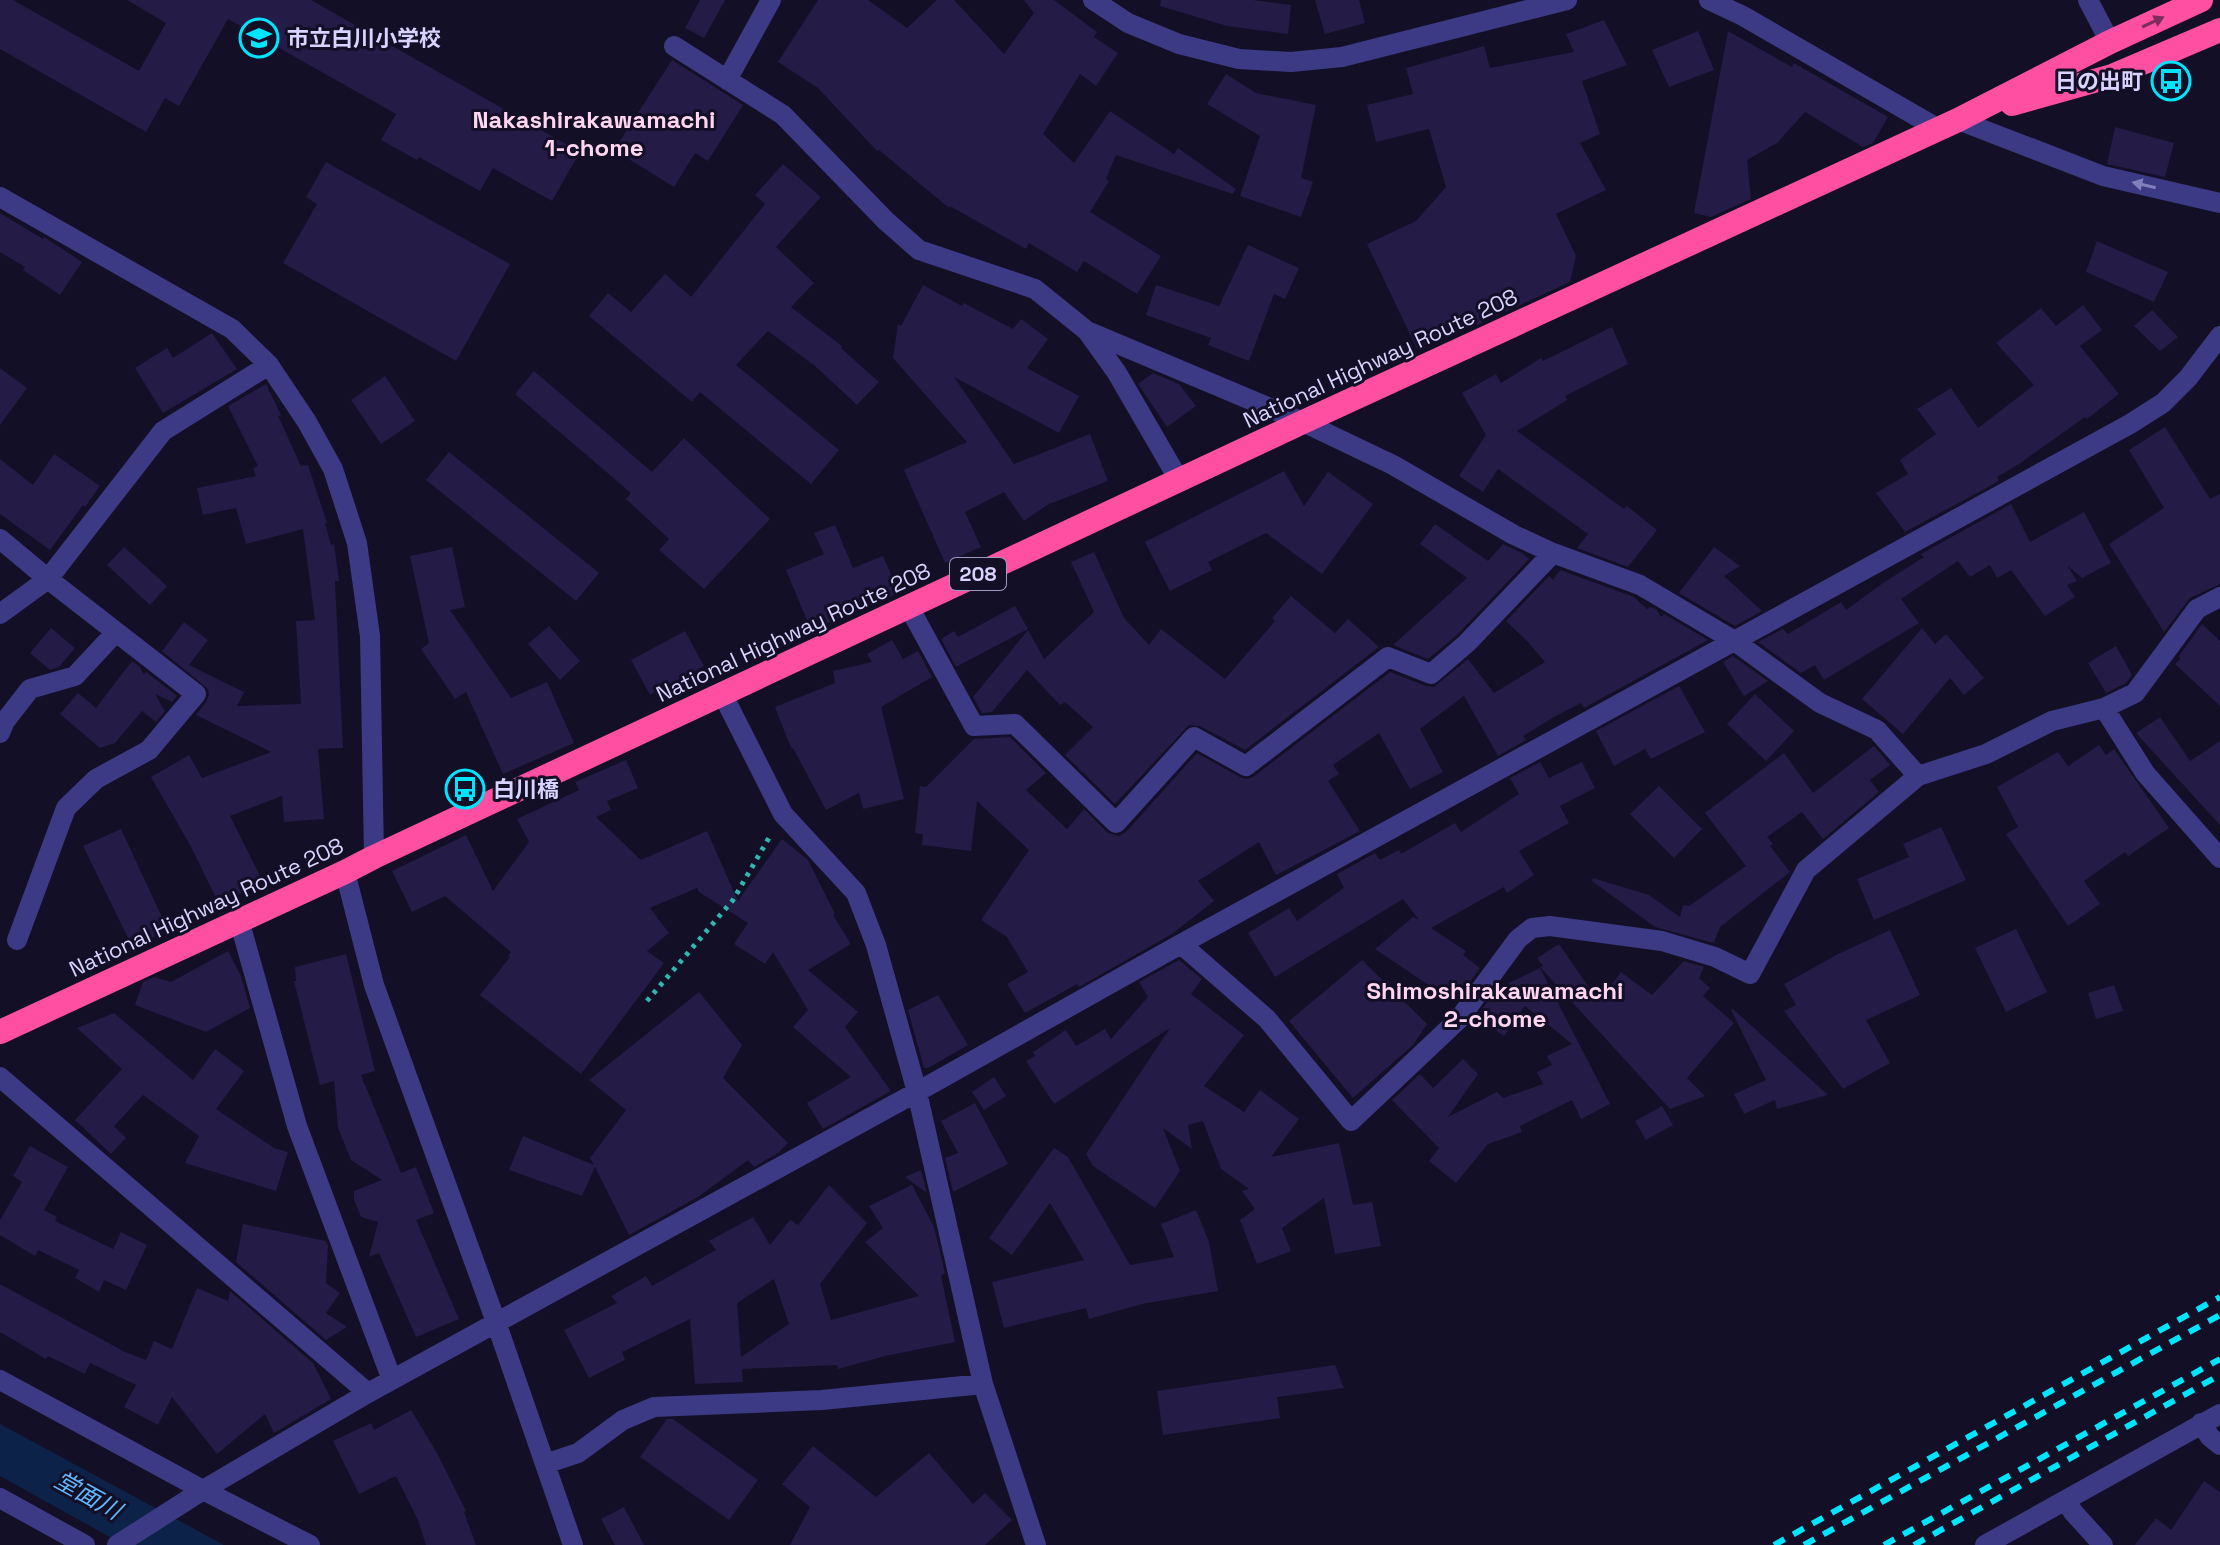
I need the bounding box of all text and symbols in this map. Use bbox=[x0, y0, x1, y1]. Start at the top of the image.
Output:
one-way arrow bbox=[2141, 15, 2165, 29]
school or university icon: 市立白川小学校 bbox=[238, 17, 280, 59]
place label: 市立白川小学校 bbox=[287, 24, 441, 52]
bus stop icon: 日の出町 bbox=[2150, 60, 2192, 102]
place label: 日の出町 bbox=[2055, 67, 2143, 95]
district label: Nakashirakawamachi 1-chome bbox=[472, 104, 716, 163]
one-way arrow bbox=[2131, 179, 2156, 191]
street label: National Highway Route 208 bbox=[1238, 282, 1522, 434]
street label: National Highway Route 208 bbox=[651, 556, 935, 708]
road number: 208 bbox=[950, 558, 1006, 590]
bus stop icon: 白川橋 bbox=[444, 768, 486, 810]
place label: 白川橋 bbox=[493, 775, 559, 803]
street label: National Highway Route 208 bbox=[64, 831, 348, 983]
district label: Shimoshirakawamachi 2-chome bbox=[1367, 975, 1623, 1034]
water label: 堂面川 bbox=[49, 1464, 130, 1527]

